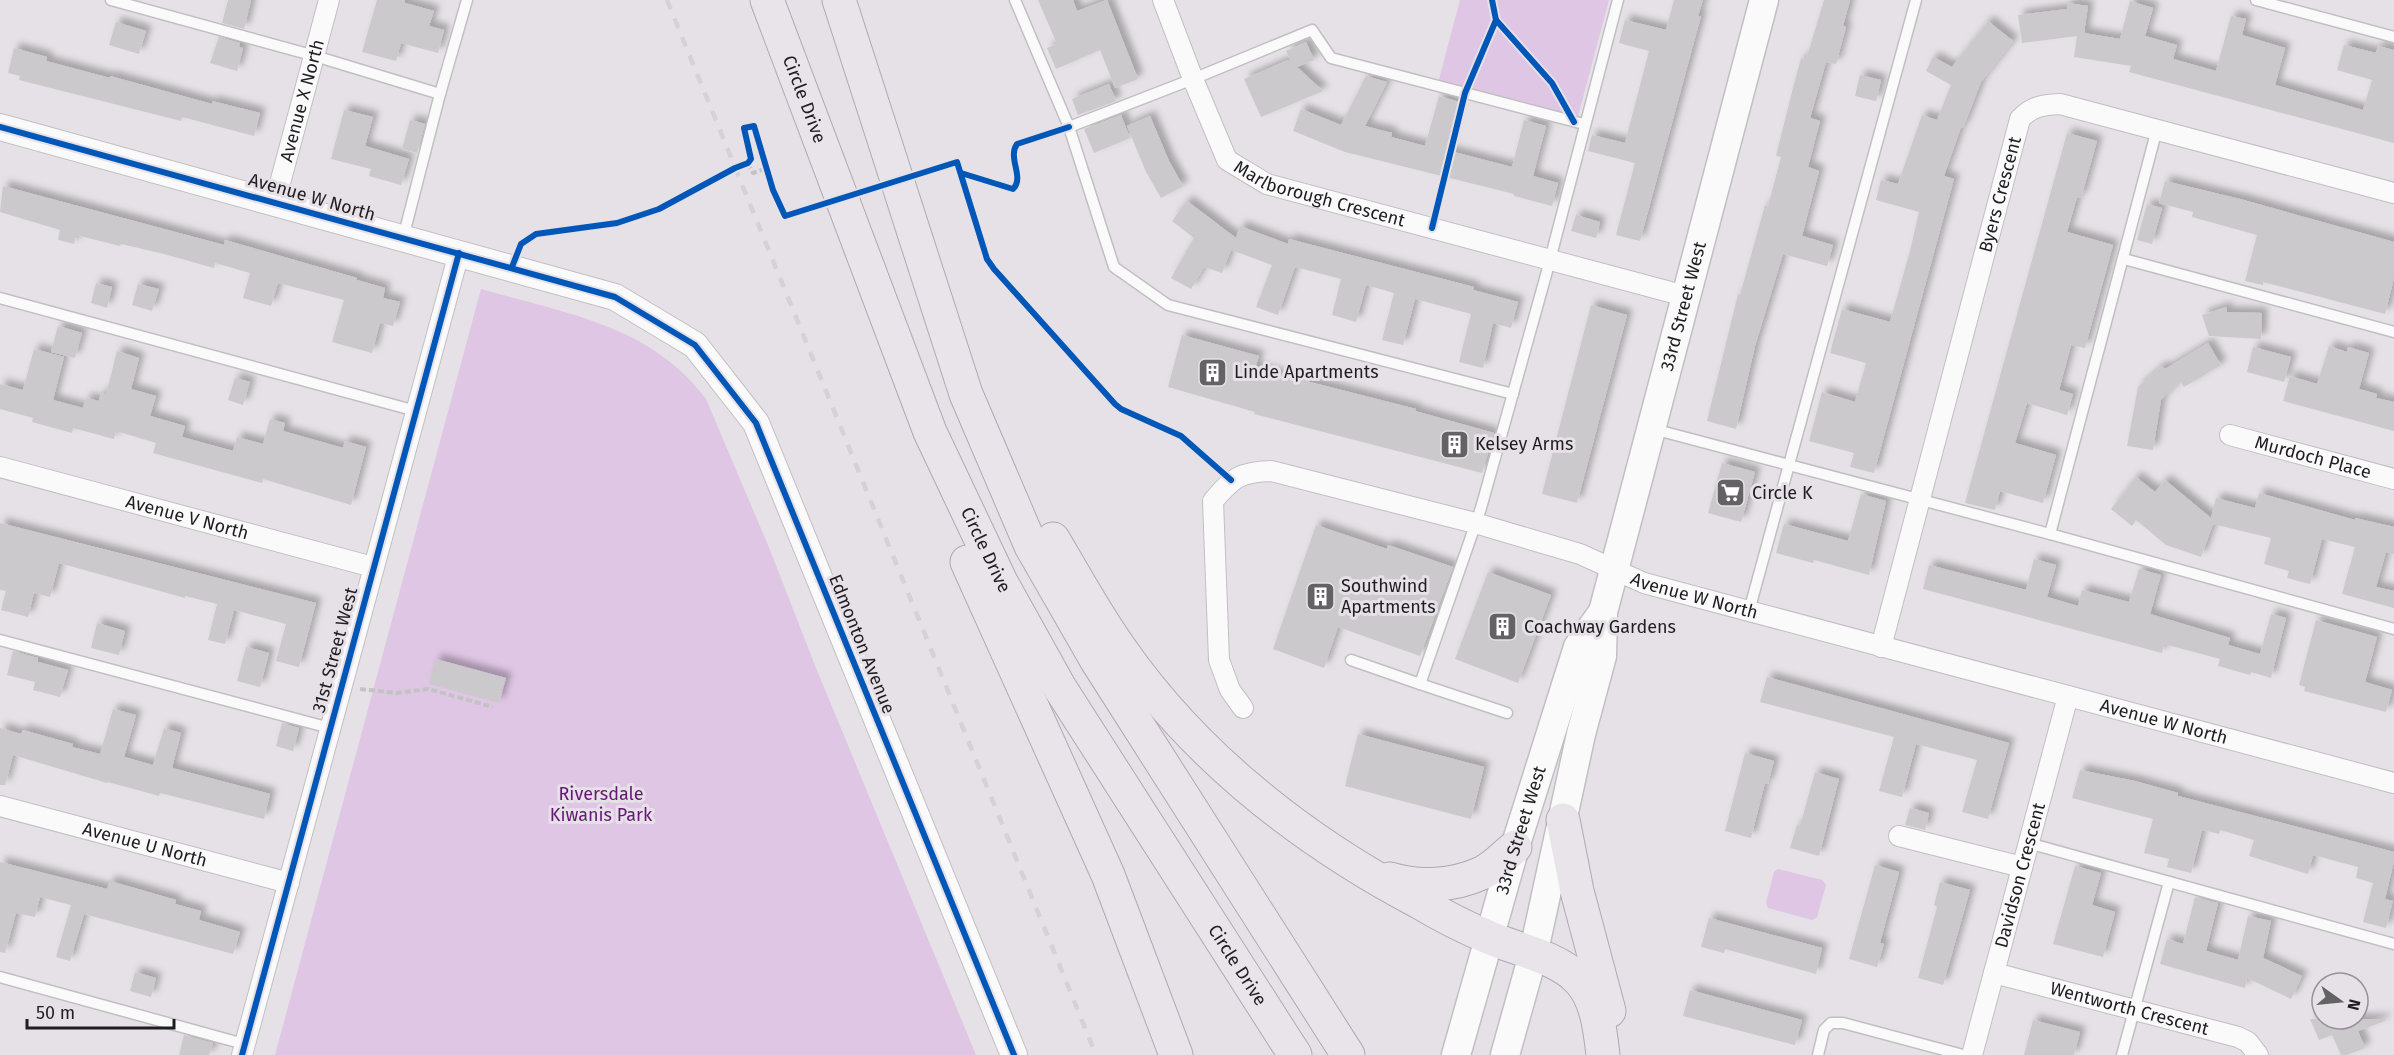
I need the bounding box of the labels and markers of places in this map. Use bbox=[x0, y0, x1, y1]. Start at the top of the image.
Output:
building icon: Linde Apartments bbox=[1197, 356, 1229, 388]
place label: Linde Apartments bbox=[1234, 361, 1379, 383]
building icon: Kelsey Arms bbox=[1438, 428, 1470, 460]
place label: Kelsey Arms bbox=[1475, 433, 1573, 455]
supermarket icon: Circle K bbox=[1715, 477, 1747, 509]
place label: Circle K bbox=[1752, 482, 1813, 504]
place label: Southwind Apartments bbox=[1341, 575, 1436, 618]
building icon: Southwind Apartments bbox=[1304, 580, 1336, 612]
building icon: Coachway Gardens bbox=[1487, 611, 1519, 643]
place label: Coachway Gardens bbox=[1524, 616, 1676, 638]

